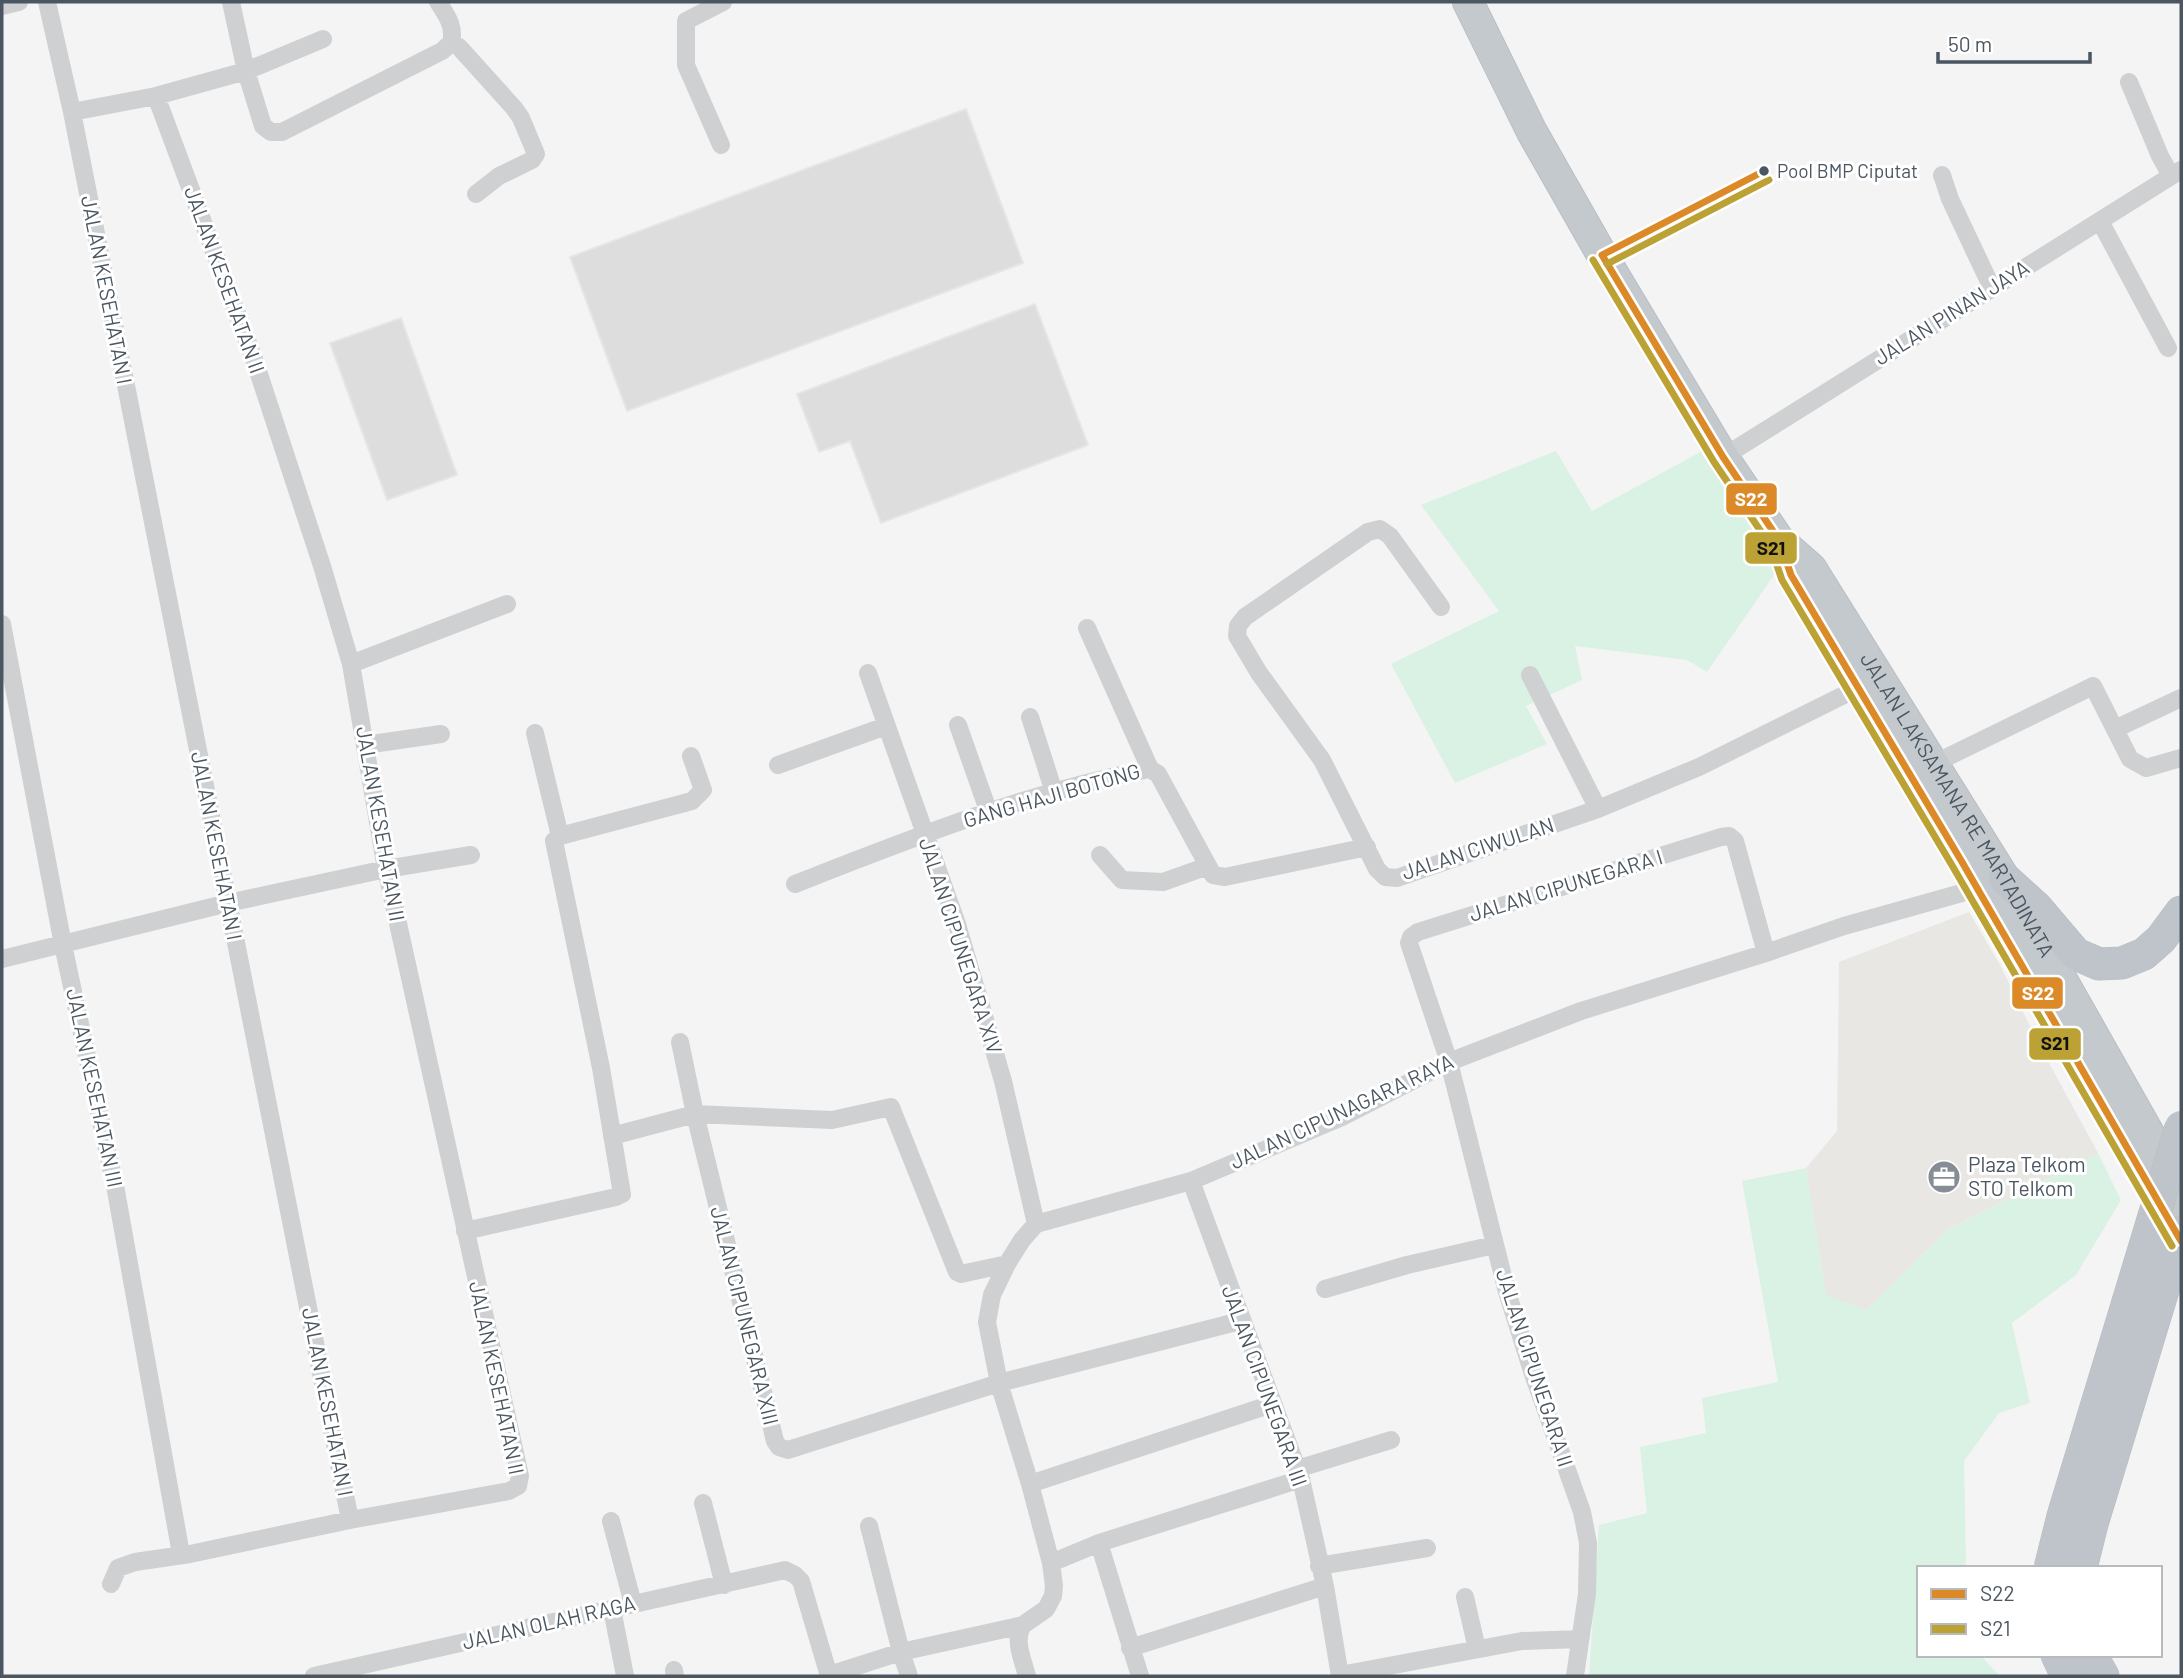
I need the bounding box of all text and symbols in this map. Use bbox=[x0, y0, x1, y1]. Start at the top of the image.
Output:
scale bar bbox=[1938, 21, 2090, 65]
text: 50 m bbox=[1948, 31, 1992, 56]
place label: Pool BMP Ciputat bbox=[1777, 159, 1918, 182]
marker: Pool BMP Ciputat bbox=[1757, 164, 1771, 178]
street label: JALAN KESEHATAN II bbox=[180, 183, 271, 376]
street label: JALAN KESEHATAN I bbox=[77, 193, 138, 386]
street label: JALAN PINAN JAYA bbox=[1869, 254, 2034, 369]
line badge: S22 bbox=[1725, 482, 1778, 516]
text: S22 bbox=[1735, 487, 1767, 510]
line badge: S21 bbox=[1744, 531, 1798, 565]
text: S21 bbox=[1757, 536, 1785, 559]
street label: JALAN LAKSAMANA RE MARTADINATA bbox=[1856, 647, 2061, 961]
street label: JALAN KESEHATAN II bbox=[352, 724, 411, 923]
street label: JALAN KESEHATAN I bbox=[187, 749, 248, 942]
street label: GANG HAJI BOTONG bbox=[960, 757, 1143, 832]
street label: JALAN CIWULAN bbox=[1398, 811, 1557, 884]
street label: JALAN CIPUNEGARA XIV bbox=[915, 834, 1008, 1057]
street label: JALAN CIPUNEGARA I bbox=[1466, 843, 1665, 926]
line badge: S22 bbox=[2011, 976, 2064, 1010]
text: S22 bbox=[2022, 981, 2054, 1004]
street label: JALAN KESEHATAN III bbox=[62, 986, 129, 1189]
line badge: S21 bbox=[2028, 1027, 2082, 1061]
text: S21 bbox=[2041, 1031, 2069, 1054]
street label: JALAN CIPUNAGARA RAYA bbox=[1226, 1048, 1457, 1173]
place label: Plaza Telkom STO Telkom bbox=[1968, 1151, 2086, 1200]
office icon: Plaza Telkom STO Telkom bbox=[1925, 1158, 1963, 1196]
street label: JALAN CIPUNEGARA XIII bbox=[706, 1204, 785, 1428]
street label: JALAN CIPUNEGARA II bbox=[1492, 1265, 1579, 1470]
street label: JALAN KESEHATAN II bbox=[465, 1279, 530, 1477]
street label: JALAN CIPUNEGARA III bbox=[1217, 1282, 1313, 1489]
street label: JALAN KESEHATAN I bbox=[298, 1305, 359, 1498]
legend bbox=[1917, 1566, 2162, 1657]
text: S22 bbox=[1980, 1580, 2015, 1605]
street label: JALAN OLAH RAGA bbox=[460, 1589, 638, 1654]
text: S21 bbox=[1980, 1615, 2011, 1640]

